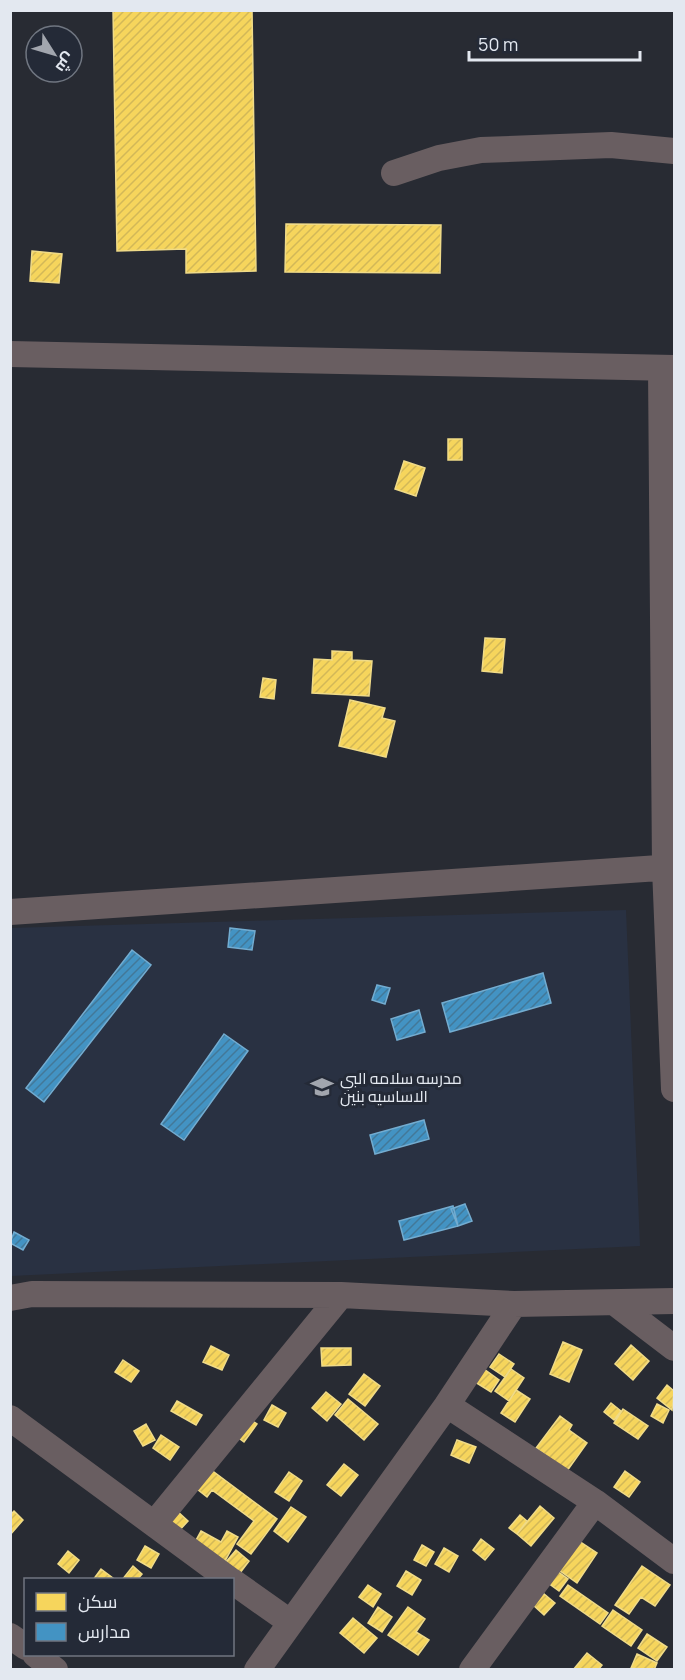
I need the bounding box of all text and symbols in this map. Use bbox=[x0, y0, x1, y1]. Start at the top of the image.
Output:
north arrow bbox=[24, 24, 84, 84]
scale bar bbox=[469, 24, 640, 62]
text: 50 m bbox=[478, 32, 518, 56]
text: ش bbox=[51, 48, 81, 78]
place label: مدرسه سلامه البي الاساسيه بنين bbox=[340, 1067, 462, 1107]
school or university icon: مدرسه سلامه البي الاساسيه بنين bbox=[309, 1074, 335, 1100]
legend bbox=[24, 1578, 234, 1656]
text: سكن bbox=[78, 1589, 117, 1613]
text: مدارس bbox=[78, 1619, 131, 1643]

